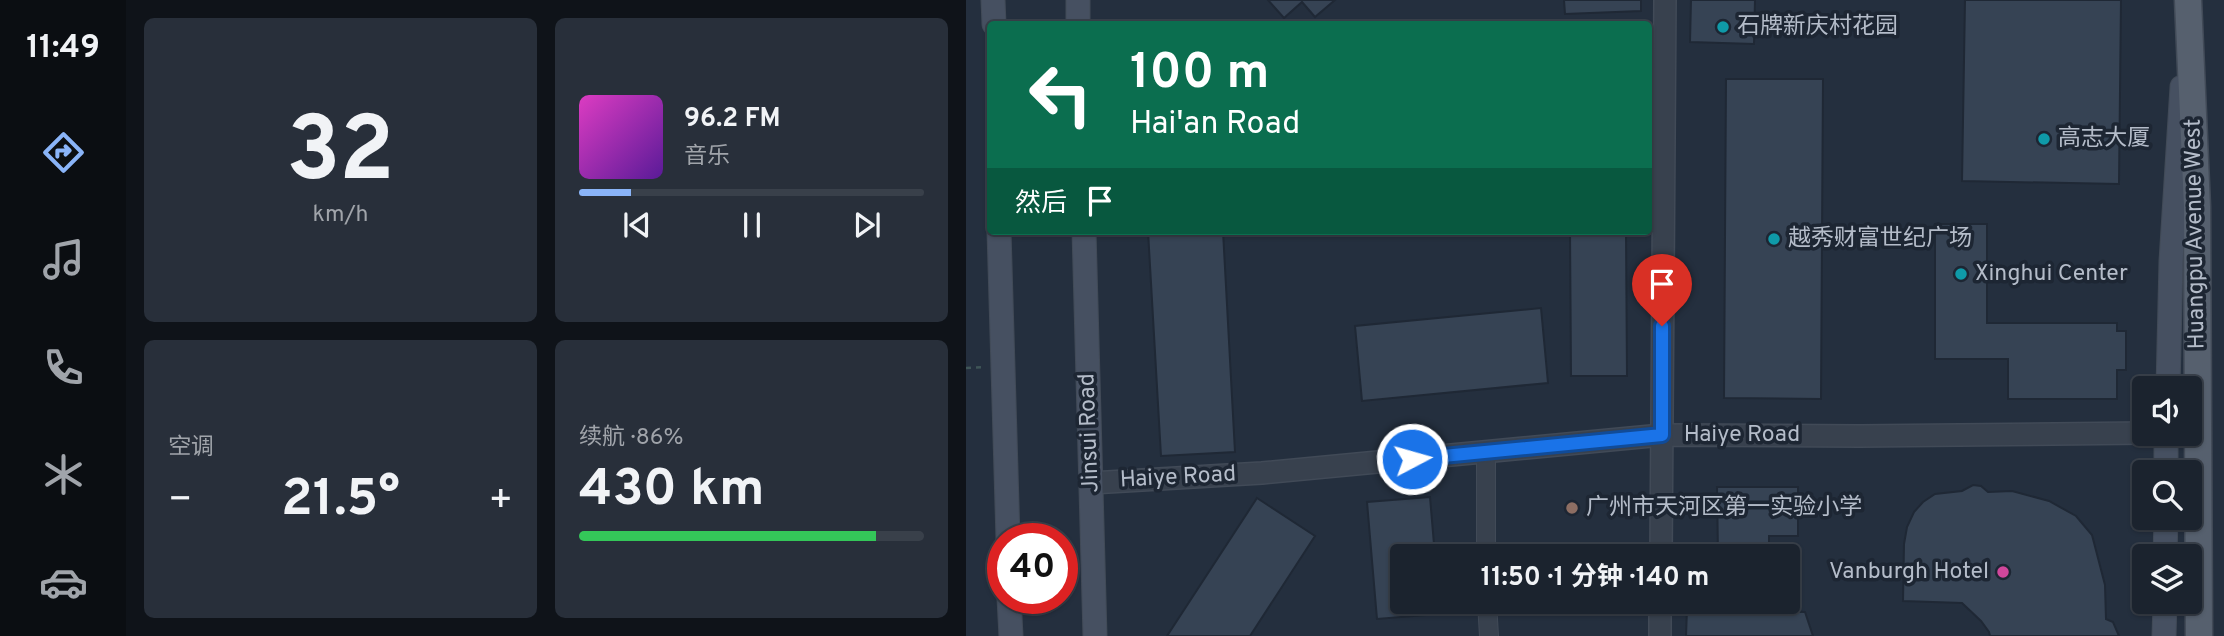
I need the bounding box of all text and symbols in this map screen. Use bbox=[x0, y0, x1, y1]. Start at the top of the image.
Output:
place label: 石牌新庆村花园 bbox=[1737, 13, 1898, 42]
marker: 石牌新庆村花园 bbox=[1715, 19, 1731, 35]
text: 11:49 bbox=[26, 29, 100, 69]
text: 100 m bbox=[1130, 44, 1269, 106]
icon: left bbox=[1015, 49, 1106, 140]
text: 32 bbox=[286, 98, 395, 213]
text: 96.2 FM bbox=[684, 103, 781, 136]
text: Hai'an Road bbox=[1130, 105, 1300, 145]
street label: Huangpu Avenue West bbox=[2179, 118, 2213, 350]
place label: 高志大厦 bbox=[2058, 125, 2150, 154]
icon: directions bbox=[39, 128, 88, 177]
marker: 高志大厦 bbox=[2036, 131, 2052, 147]
text: 音乐 bbox=[684, 143, 730, 172]
icon: arrive bbox=[1081, 182, 1119, 220]
text: 然后 bbox=[1015, 188, 1067, 221]
text: km/h bbox=[313, 201, 368, 230]
icon: previous bbox=[618, 206, 656, 244]
icon: pause bbox=[733, 206, 771, 244]
icon: next bbox=[848, 206, 886, 244]
place label: 越秀·财富世纪广场 bbox=[1788, 225, 1972, 254]
marker: 越秀·财富世纪广场 bbox=[1766, 231, 1782, 247]
icon: music bbox=[39, 235, 88, 284]
pin bbox=[1632, 254, 1692, 326]
place label: Xinghui Center bbox=[1975, 260, 2128, 289]
icon: arrive bbox=[1643, 265, 1681, 303]
marker: Xinghui Center bbox=[1953, 266, 1969, 282]
icon: phone bbox=[39, 343, 88, 392]
street label: Jinsui Road bbox=[1073, 373, 1107, 493]
map controls bbox=[2132, 376, 2202, 614]
button: sound bbox=[2132, 376, 2202, 446]
street label: Haiye Road bbox=[1684, 421, 1800, 450]
position arrow bbox=[1375, 422, 1449, 496]
text: 续航 · 86% bbox=[579, 424, 684, 453]
text: 空调 bbox=[168, 434, 214, 463]
icon: climate bbox=[39, 450, 88, 499]
text: 430 km bbox=[579, 458, 765, 524]
street label: Haiye Road bbox=[1119, 460, 1237, 496]
button: search bbox=[2132, 460, 2202, 530]
text: 21.5° bbox=[281, 468, 400, 534]
text: − bbox=[168, 477, 193, 526]
text: + bbox=[488, 477, 513, 526]
place label: 广州市天河区第一实验小学 bbox=[1586, 494, 1862, 523]
marker: 广州市天河区第一实验小学 bbox=[1564, 500, 1580, 516]
speed limit sign: 40 bbox=[987, 523, 1078, 614]
button: layers bbox=[2132, 544, 2202, 614]
icon: car bbox=[39, 558, 88, 607]
place label: Vanburgh Hotel bbox=[1829, 558, 1989, 587]
text: 11:50 · 1 分钟 · 140 m bbox=[1481, 562, 1709, 595]
marker: Vanburgh Hotel bbox=[1995, 564, 2011, 580]

